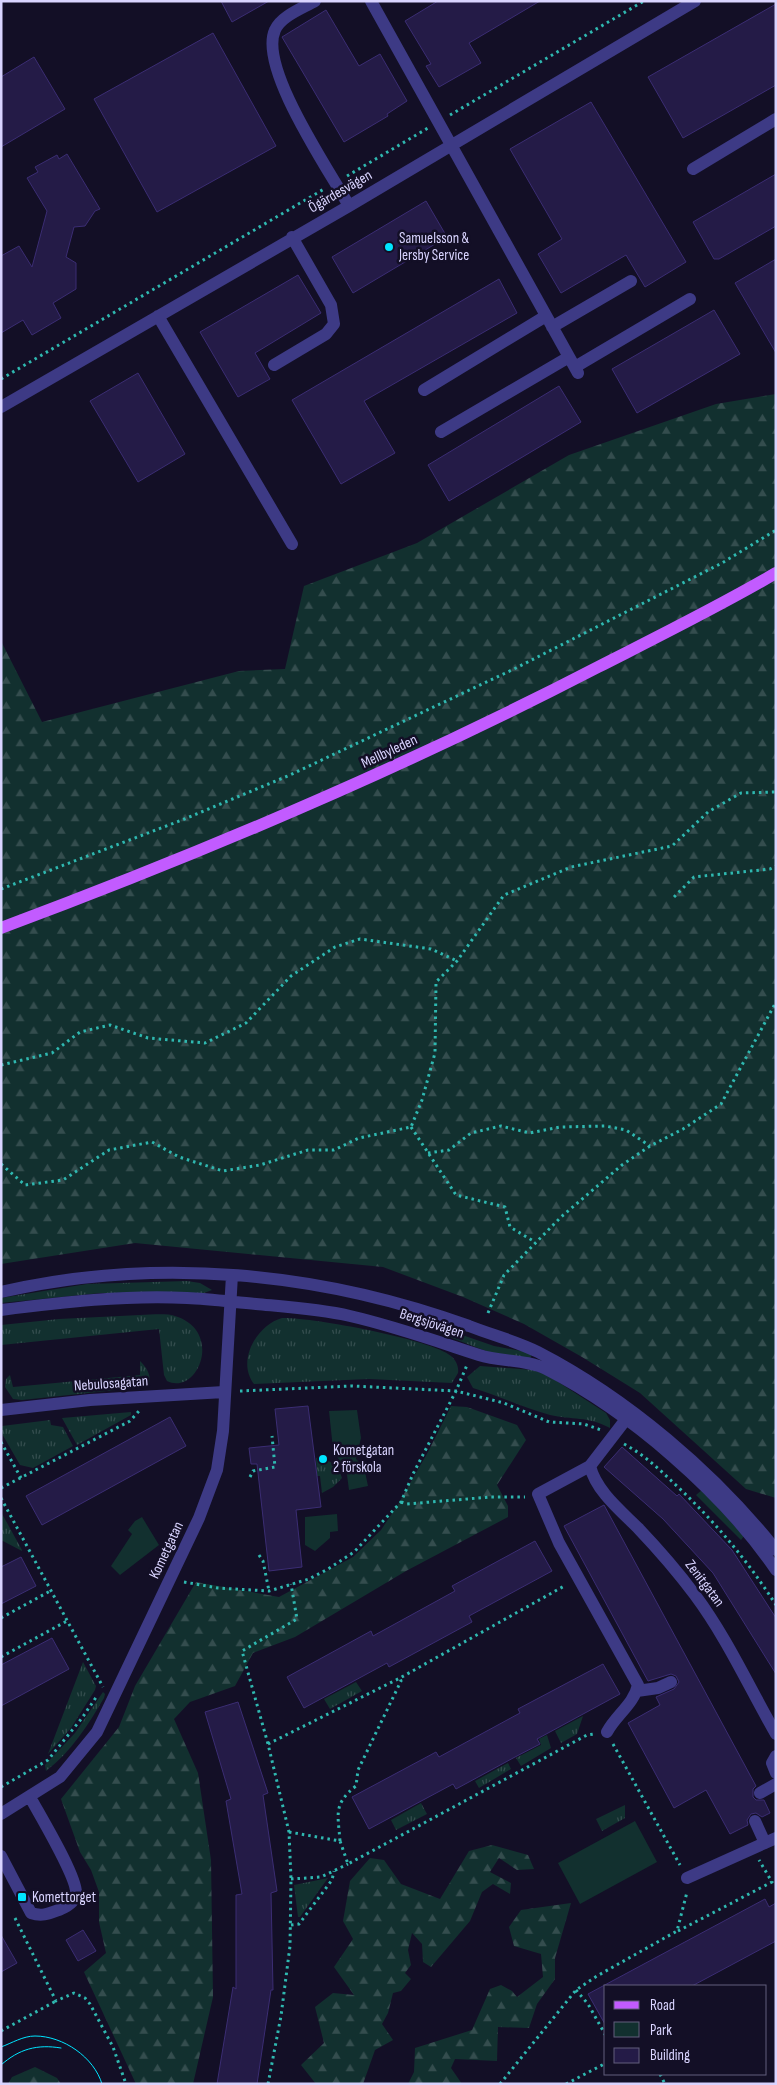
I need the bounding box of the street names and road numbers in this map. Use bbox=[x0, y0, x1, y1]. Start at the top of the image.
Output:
street label: Ögärdesvägen bbox=[305, 166, 375, 217]
street label: Mellbyleden bbox=[358, 730, 420, 773]
street label: Bergsjövägen bbox=[397, 1304, 466, 1343]
street label: Nebulosagatan bbox=[73, 1371, 149, 1396]
street label: Kometgatan bbox=[145, 1518, 188, 1582]
street label: Zenitgatan bbox=[681, 1556, 728, 1611]

